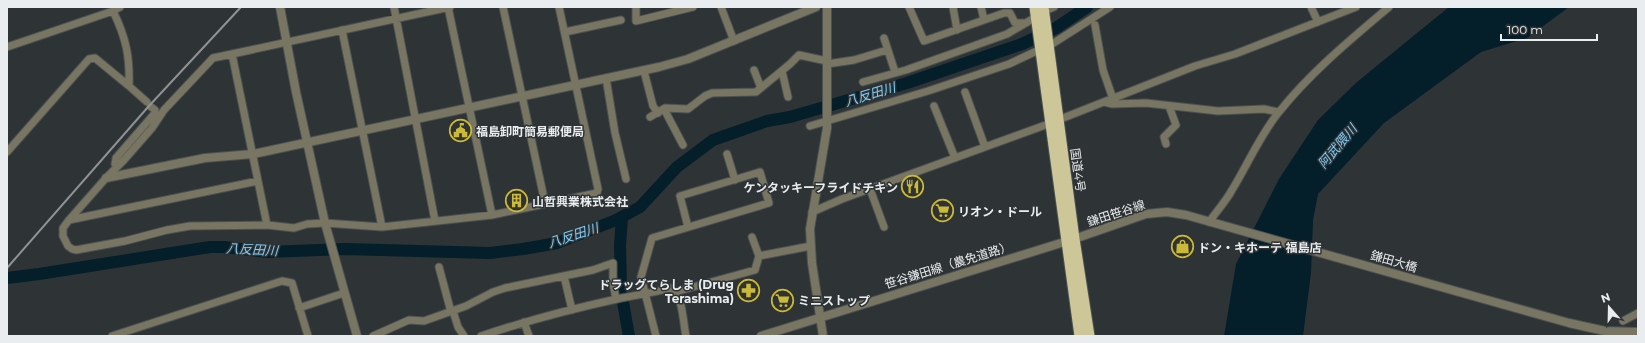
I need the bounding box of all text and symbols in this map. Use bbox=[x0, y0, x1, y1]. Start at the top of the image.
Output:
scale bar bbox=[1501, 16, 1597, 42]
text: 100 m bbox=[1507, 22, 1543, 37]
water label: 八反田川 bbox=[843, 78, 899, 109]
public building icon: 福島卸町簡易郵便局 bbox=[447, 118, 473, 144]
water label: 阿武隈川 bbox=[1314, 119, 1361, 171]
place label: 福島卸町簡易郵便局 bbox=[476, 124, 584, 139]
street label: 国道4号 bbox=[1068, 147, 1088, 193]
restaurant icon: ケンタッキーフライドチキン bbox=[900, 174, 926, 200]
place label: ケンタッキーフライドチキン bbox=[743, 180, 898, 195]
building icon: 山哲興業株式会社 bbox=[503, 188, 529, 214]
place label: 山哲興業株式会社 bbox=[532, 194, 628, 209]
street label: 鎌田笹谷線 bbox=[1085, 197, 1147, 229]
supermarket icon: リオン・ドール bbox=[929, 198, 955, 224]
place label: リオン・ドール bbox=[958, 204, 1042, 219]
water label: 八反田川 bbox=[546, 219, 602, 251]
shop icon: ドン・キホーテ 福島店 bbox=[1170, 234, 1196, 260]
street label: 笹谷鎌田線（農免道路） bbox=[883, 239, 1013, 291]
water label: 八反田川 bbox=[226, 240, 280, 258]
place label: ドン・キホーテ 福島店 bbox=[1198, 240, 1321, 255]
street label: 鎌田大橋 bbox=[1369, 247, 1419, 275]
place label: ドラッグてらしま (Drug Terashima) bbox=[599, 277, 734, 306]
pharmacy icon: ドラッグてらしま (Drug Terashima) bbox=[736, 278, 762, 304]
supermarket icon: ミニストップ bbox=[770, 287, 796, 313]
north arrow bbox=[1589, 287, 1629, 327]
text: N bbox=[1599, 290, 1612, 306]
place label: ミニストップ bbox=[798, 293, 870, 308]

